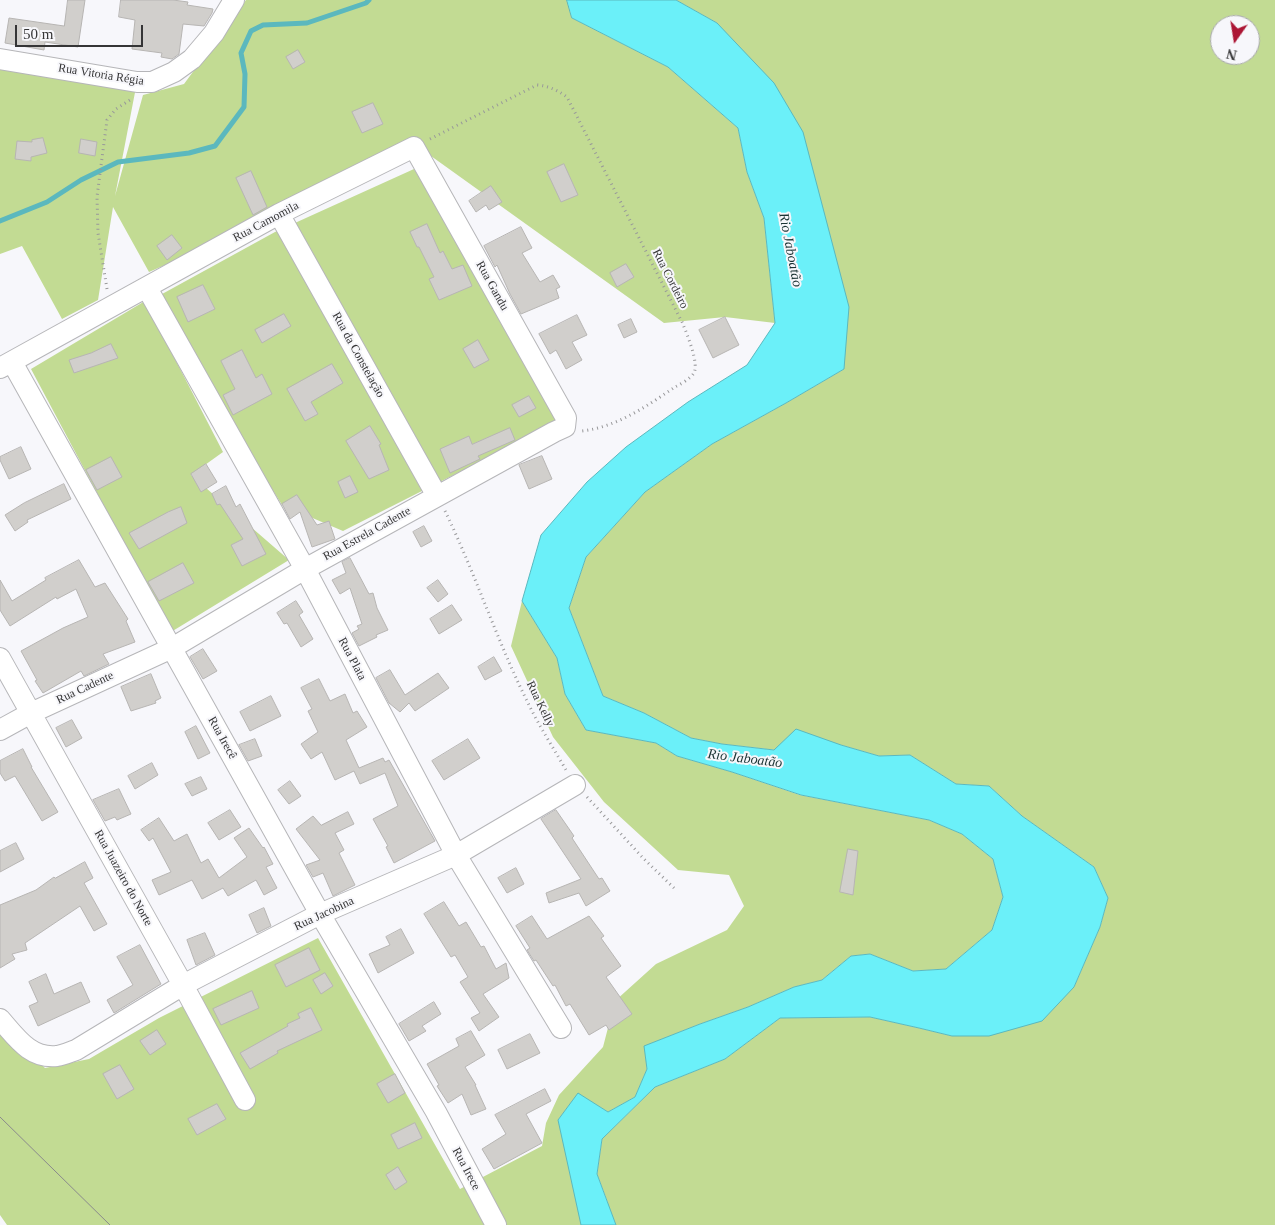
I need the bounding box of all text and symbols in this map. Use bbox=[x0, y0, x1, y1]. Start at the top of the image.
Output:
scale bar bbox=[18, 15, 145, 47]
north arrow bbox=[1210, 15, 1260, 65]
text: 50 m bbox=[23, 26, 53, 42]
text: N bbox=[1225, 46, 1238, 63]
street label: Rua Vitoria Régia bbox=[57, 61, 145, 89]
street label: Rua Camomila bbox=[231, 199, 301, 245]
water label: Rio Jaboatão bbox=[775, 212, 805, 288]
street label: Rua Cordeiro bbox=[649, 247, 691, 311]
street label: Rua Gandu bbox=[473, 259, 511, 313]
street label: Rua da Constelação bbox=[329, 310, 387, 400]
street label: Rua Estrela Cadente bbox=[321, 504, 413, 564]
street label: Rua Plata bbox=[335, 635, 369, 683]
street label: Rua Cadente bbox=[54, 668, 116, 708]
street label: Rua Kelly bbox=[523, 679, 557, 729]
street label: Rua Irecê bbox=[204, 714, 240, 762]
water label: Rio Jaboatão bbox=[707, 746, 783, 772]
street label: Rua Juazeiro do Norte bbox=[91, 827, 155, 929]
street label: Rua Jacobina bbox=[292, 894, 356, 934]
street label: Rua Irece bbox=[449, 1145, 483, 1193]

